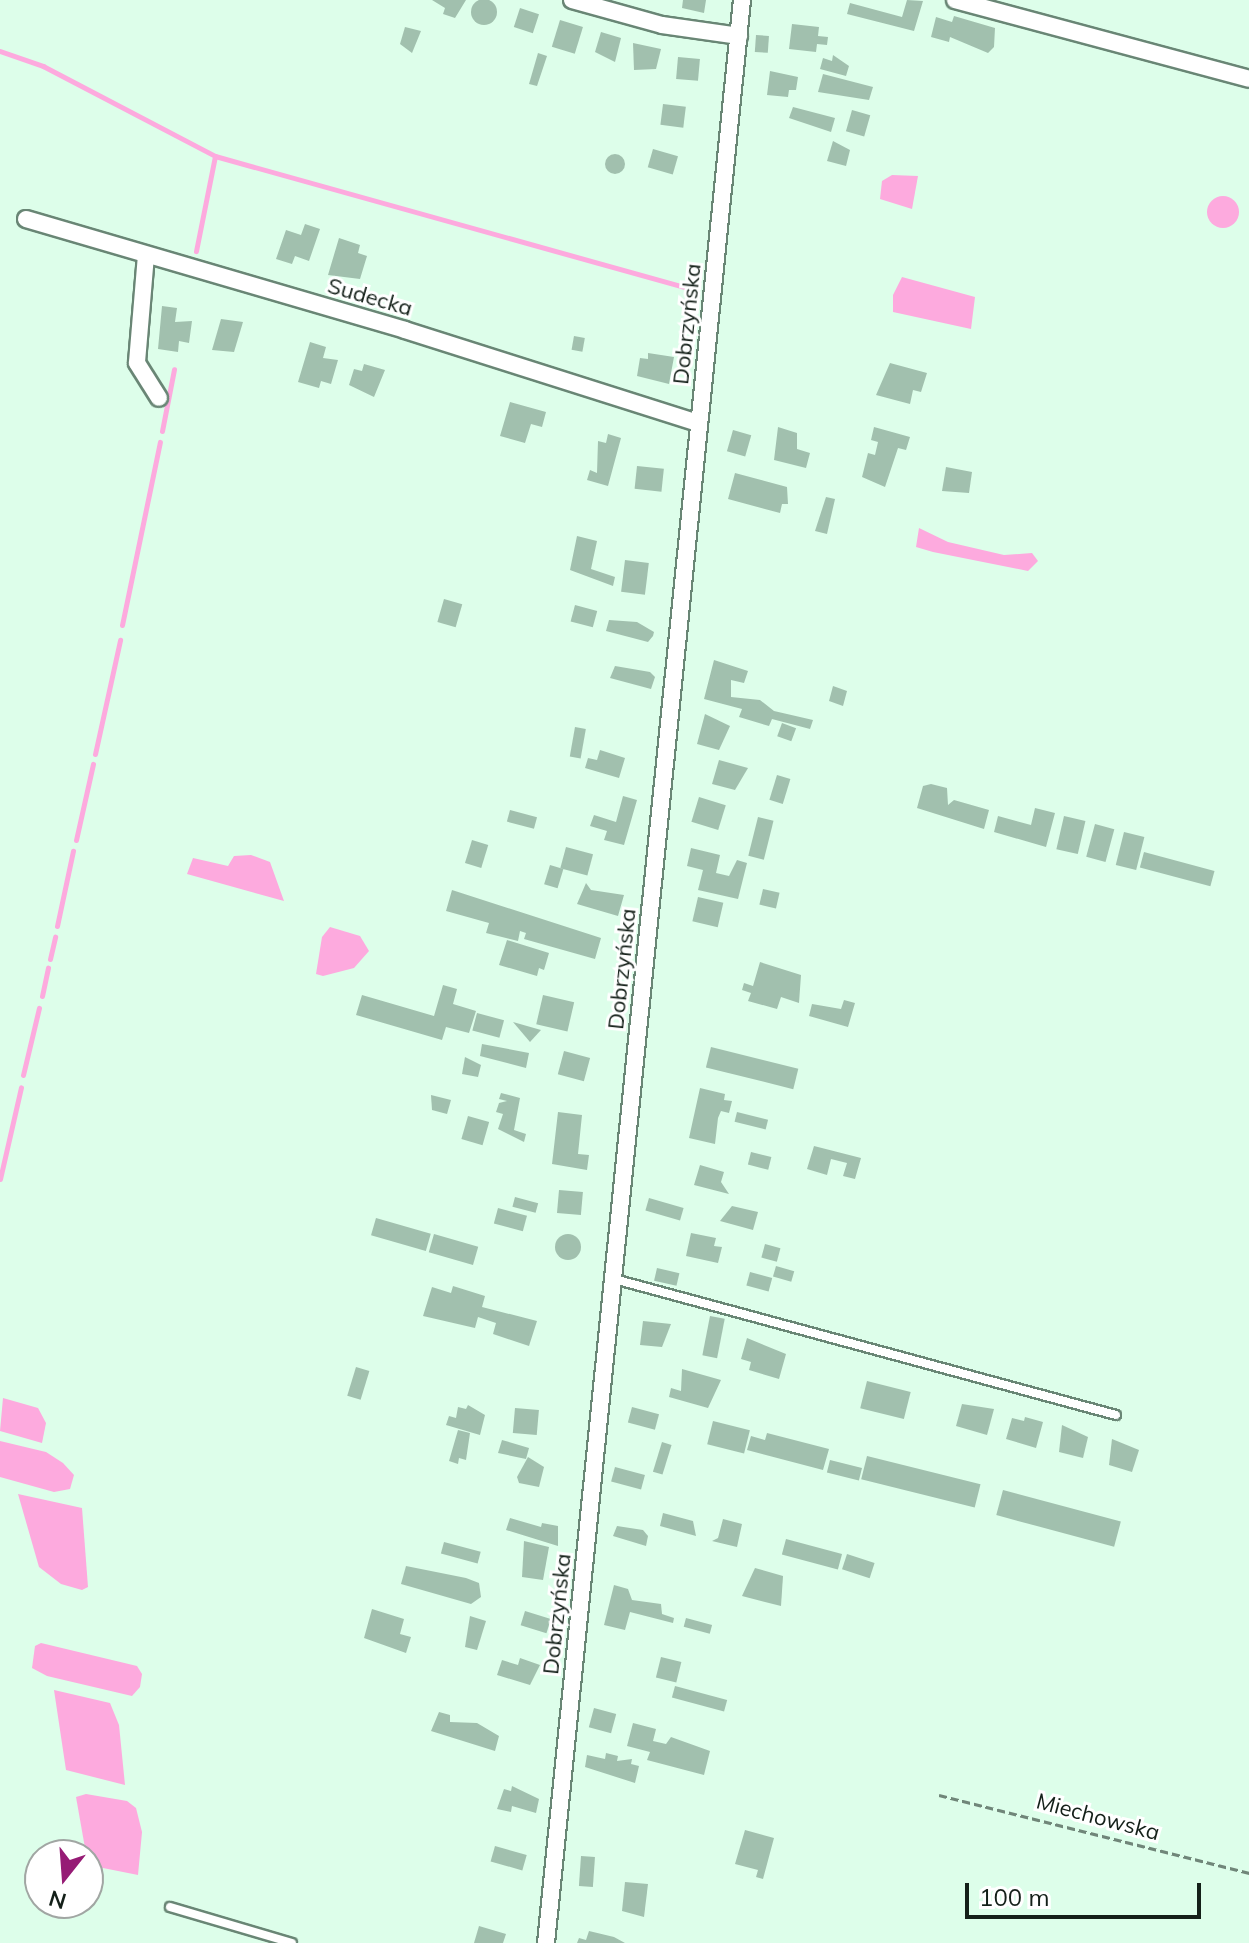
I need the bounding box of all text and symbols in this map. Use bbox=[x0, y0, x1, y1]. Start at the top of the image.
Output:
street label: Dobrzyńska bbox=[668, 262, 706, 386]
street label: Sudecka bbox=[325, 272, 415, 322]
street label: Dobrzyńska bbox=[603, 907, 641, 1031]
street label: Dobrzyńska bbox=[538, 1552, 576, 1676]
street label: Miechowska bbox=[1033, 1788, 1163, 1846]
north arrow bbox=[24, 1839, 104, 1919]
scale bar bbox=[969, 1867, 1205, 1917]
text: 100 m bbox=[979, 1882, 1050, 1912]
text: N bbox=[46, 1884, 70, 1916]

